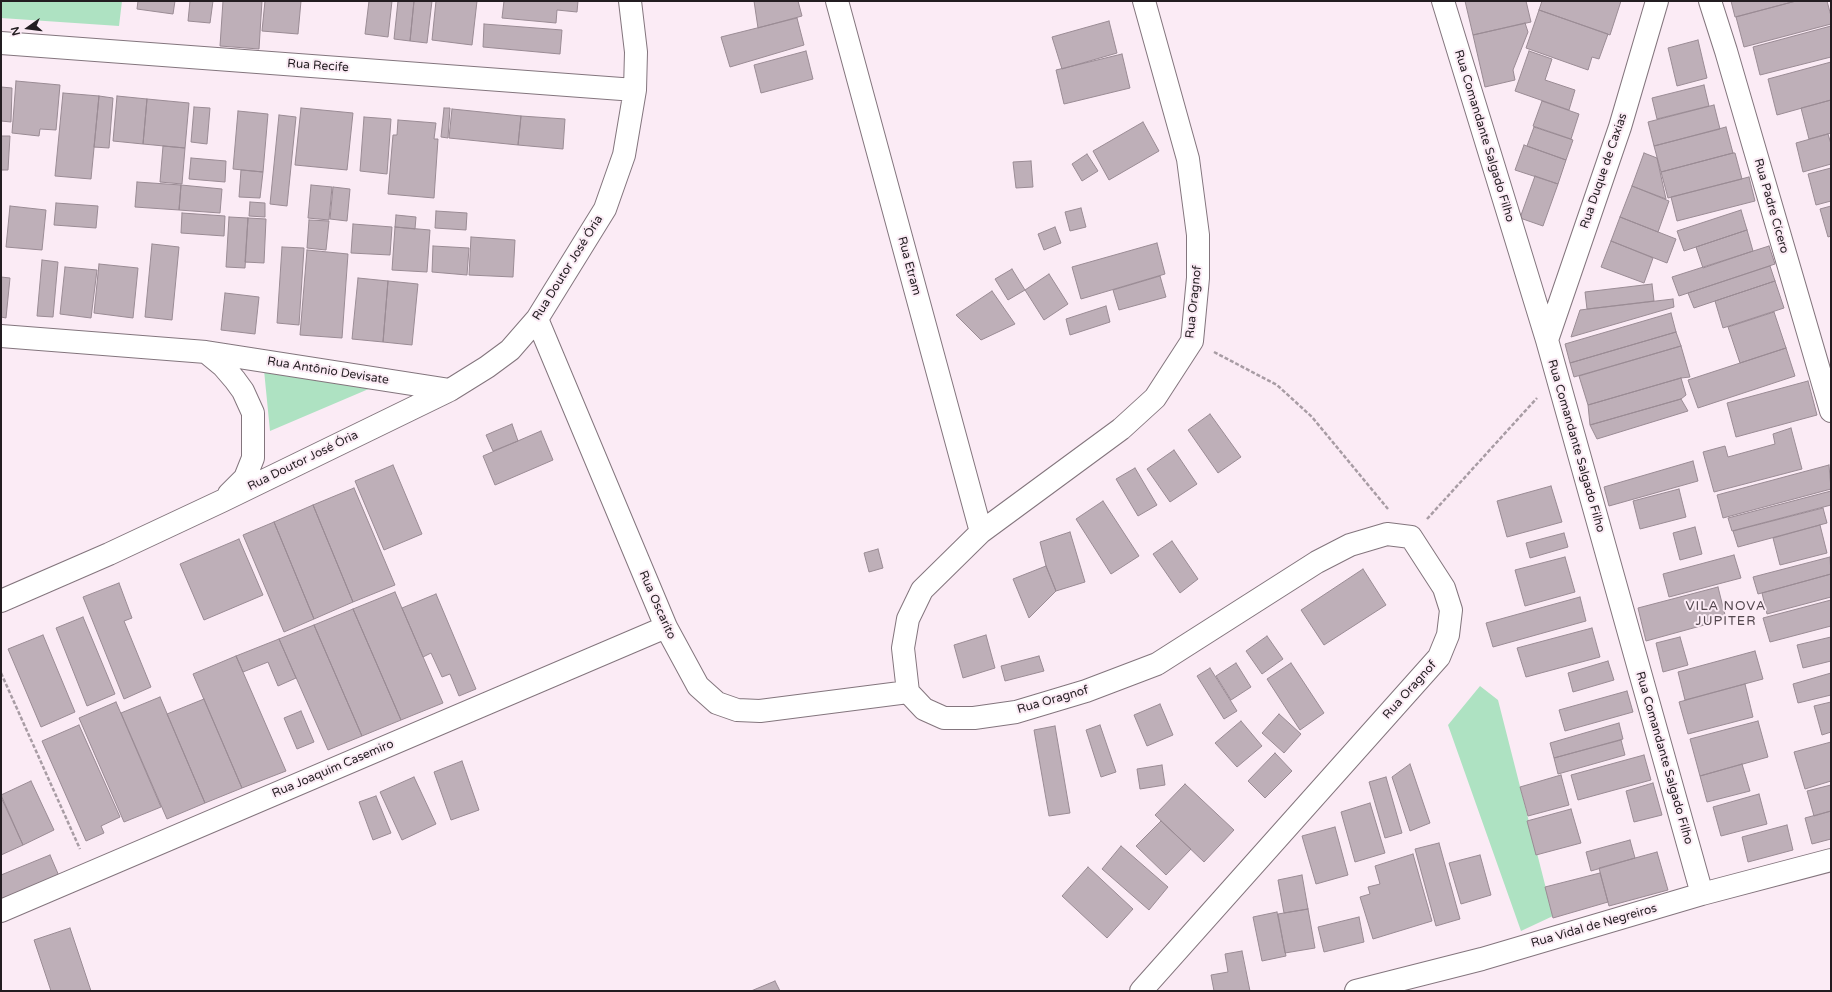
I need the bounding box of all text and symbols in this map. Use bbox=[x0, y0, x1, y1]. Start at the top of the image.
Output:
north arrow bbox=[8, 8, 48, 48]
text: N bbox=[8, 25, 23, 37]
street label: Rua Comandante Salgado Filho bbox=[1451, 48, 1517, 224]
street label: Rua Recife bbox=[287, 57, 349, 75]
street label: Rua Duque de Caxias bbox=[1577, 111, 1631, 231]
street label: Rua Padre Cícero bbox=[1751, 157, 1791, 255]
street label: Rua Doutor José Ória bbox=[530, 213, 606, 323]
street label: Rua Etram bbox=[894, 235, 924, 297]
street label: Rua Oragnof bbox=[1183, 265, 1205, 339]
street label: Rua Antônio Devisate bbox=[266, 354, 390, 388]
street label: Rua Comandante Salgado Filho bbox=[1544, 358, 1608, 534]
street label: Rua Doutor José Ória bbox=[245, 428, 361, 494]
street label: Rua Oscarito bbox=[635, 568, 679, 642]
district label: VILA NOVA JUPITER bbox=[1686, 599, 1766, 630]
street label: Rua Oragnof bbox=[1380, 658, 1440, 722]
street label: Rua Comandante Salgado Filho bbox=[1632, 670, 1696, 846]
street label: Rua Oragnof bbox=[1016, 683, 1090, 717]
street label: Rua Joaquim Casemiro bbox=[270, 737, 396, 801]
street label: Rua Vidal de Negreiros bbox=[1529, 901, 1659, 951]

